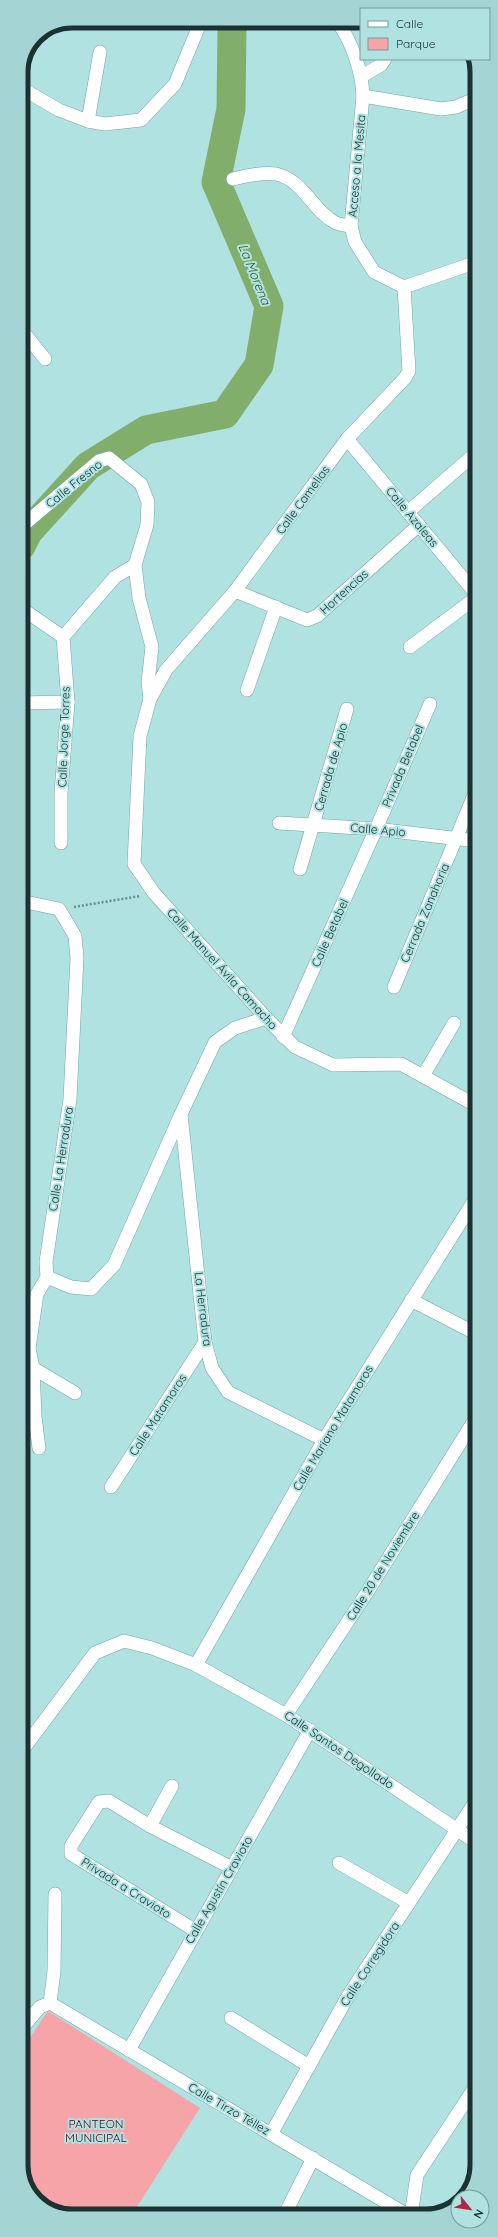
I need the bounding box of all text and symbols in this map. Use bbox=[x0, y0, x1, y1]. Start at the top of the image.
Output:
legend bbox=[360, 8, 490, 60]
text: Calle bbox=[396, 16, 424, 31]
text: Parque bbox=[396, 36, 436, 51]
street label: Acceso a la Mesita bbox=[345, 114, 368, 218]
water label: La Morena bbox=[236, 241, 275, 308]
street label: Calle Fresno bbox=[42, 456, 105, 511]
street label: Calle Camelias bbox=[273, 462, 333, 537]
street label: Calle Azaleas bbox=[383, 484, 442, 550]
street label: Hortencias bbox=[316, 566, 371, 617]
street label: Calle Jorge Torres bbox=[54, 686, 73, 788]
street label: Cerrada de Apio bbox=[311, 721, 350, 813]
street label: Privada Betabel bbox=[378, 722, 427, 809]
street label: Calle Apio bbox=[350, 820, 406, 839]
street label: Cerrada Zanahoria bbox=[397, 861, 452, 965]
street label: Calle Betabel bbox=[308, 896, 351, 969]
street label: Calle Manuel Ávila Camacho bbox=[164, 905, 281, 1032]
street label: Calle La Herradura bbox=[45, 1106, 76, 1212]
street label: La Herradura bbox=[191, 1271, 215, 1347]
street label: Calle Mariano Matamoros bbox=[289, 1362, 376, 1493]
street label: Calle Matamoros bbox=[126, 1371, 190, 1458]
street label: Calle 20 de Noviembre bbox=[343, 1508, 422, 1623]
street label: Calle Santos Degollado bbox=[282, 1707, 397, 1792]
street label: Calle Agustín Cravioto bbox=[182, 1833, 256, 1946]
street label: Privada a Cravioto bbox=[79, 1854, 174, 1921]
street label: Calle Corregidora bbox=[337, 1919, 402, 2009]
street label: Calle Tirzo Téllez bbox=[186, 2079, 273, 2138]
park label: PANTEON MUNICIPAL bbox=[65, 2116, 128, 2145]
north arrow bbox=[450, 2189, 490, 2229]
text: N bbox=[471, 2207, 487, 2221]

